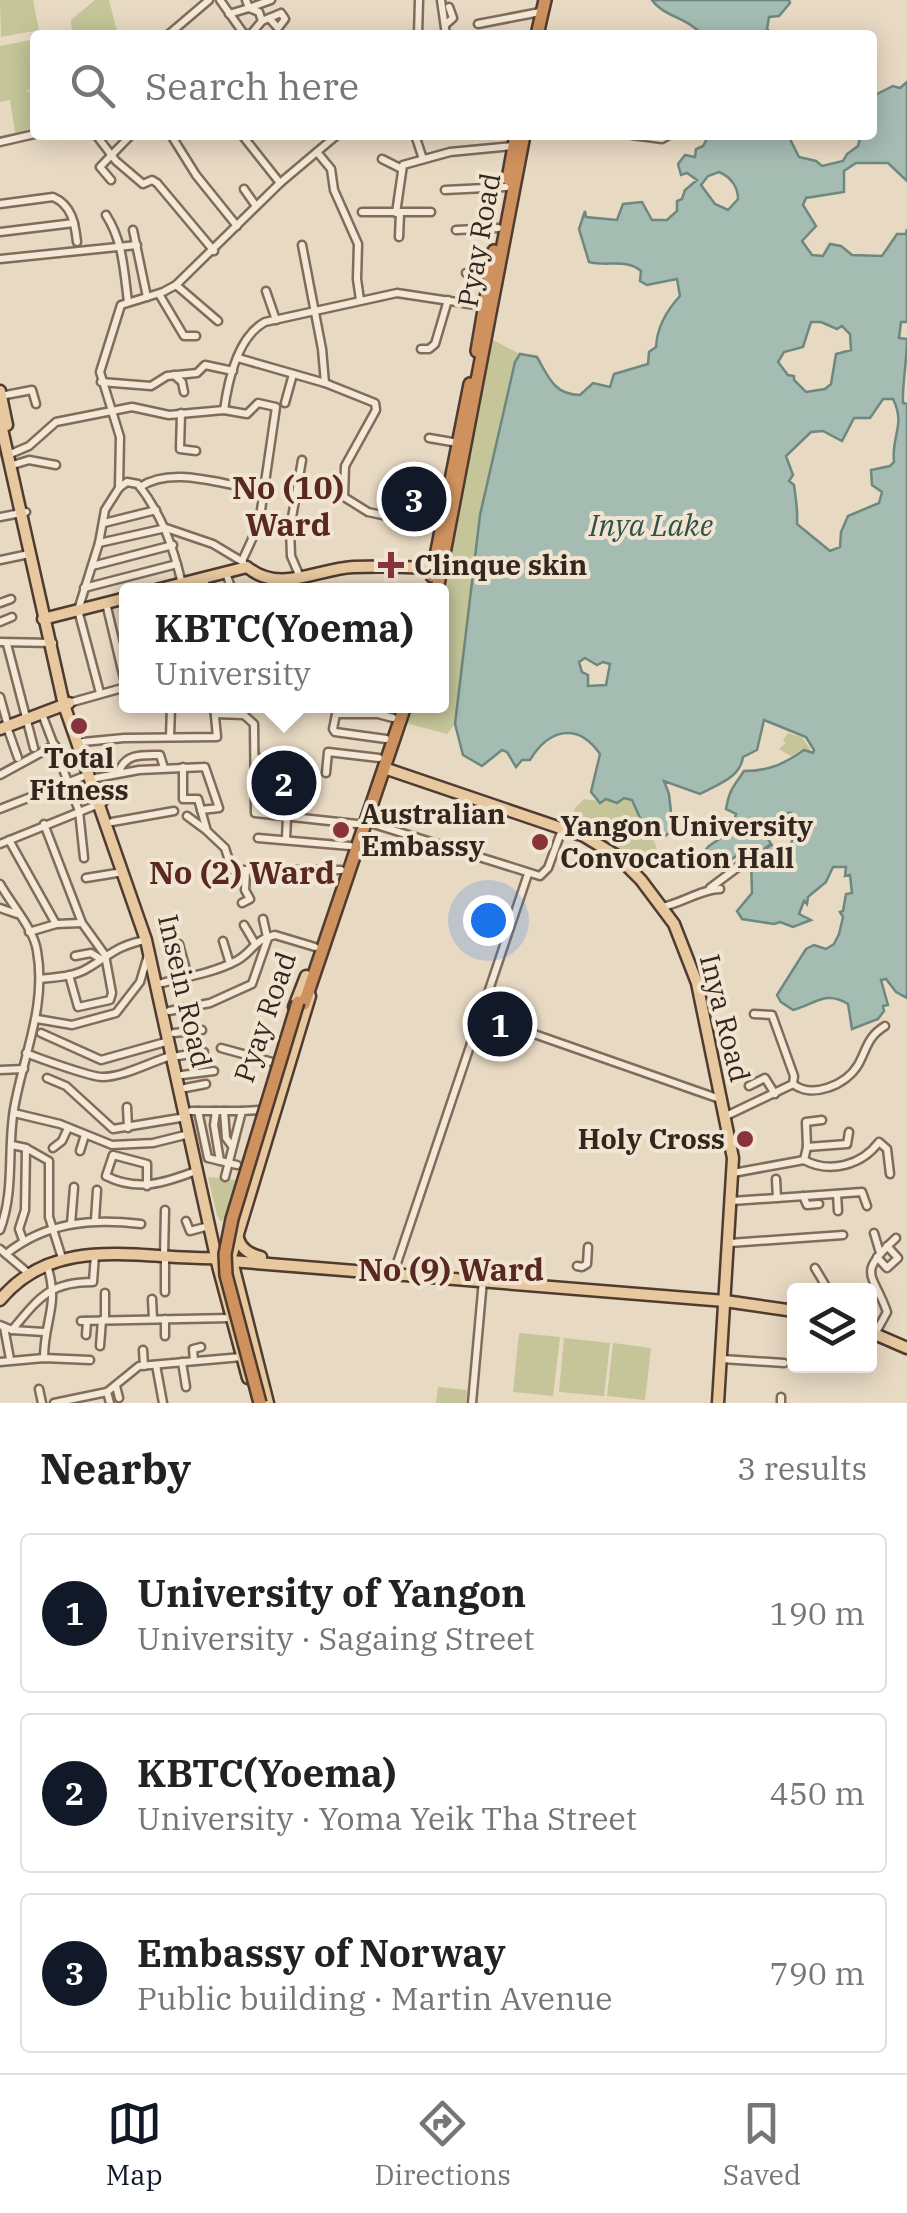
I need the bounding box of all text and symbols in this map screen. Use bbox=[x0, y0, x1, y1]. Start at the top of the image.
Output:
search box bbox=[30, 30, 877, 140]
icon: search bbox=[65, 58, 120, 113]
text: Search here bbox=[145, 61, 359, 110]
street label: Pyay Road bbox=[449, 170, 509, 310]
pin: 3 bbox=[382, 462, 446, 536]
district label: No (10) Ward bbox=[232, 466, 344, 545]
water label: Inya Lake bbox=[588, 505, 713, 544]
place label: Clinque skin bbox=[414, 546, 587, 583]
marker: Clinque skin bbox=[378, 552, 404, 578]
popup bbox=[119, 583, 449, 713]
text: KBTC(Yoema) bbox=[154, 603, 414, 652]
text: University bbox=[154, 652, 311, 694]
marker: Total Fitness bbox=[68, 715, 90, 737]
place label: Total Fitness bbox=[29, 739, 129, 808]
pin: 2 bbox=[252, 746, 316, 820]
place label: Australian Embassy bbox=[361, 795, 505, 864]
place label: Yangon University Convocation Hall bbox=[560, 807, 813, 876]
marker: Australian Embassy bbox=[330, 819, 352, 841]
marker: Yangon University Convocation Hall bbox=[529, 831, 551, 853]
district label: No (2) Ward bbox=[149, 851, 335, 893]
your location bbox=[463, 895, 514, 946]
street label: Insein Road bbox=[150, 911, 221, 1071]
street label: Pyay Road bbox=[225, 947, 304, 1087]
street label: Inya Road bbox=[692, 950, 759, 1086]
pin: 1 bbox=[468, 986, 532, 1062]
place label: Holy Cross bbox=[578, 1120, 725, 1157]
marker: Holy Cross bbox=[734, 1128, 756, 1150]
district label: No (9) Ward bbox=[358, 1248, 544, 1290]
map controls bbox=[787, 1283, 877, 1373]
button: layers bbox=[787, 1283, 877, 1373]
text: Nearby bbox=[40, 1441, 191, 1496]
text: 3 results bbox=[737, 1447, 867, 1489]
text: University of Yangon bbox=[137, 1568, 526, 1617]
text: 1 bbox=[65, 1592, 84, 1634]
text: 190 m bbox=[769, 1592, 865, 1634]
text: University · Sagaing Street bbox=[137, 1617, 535, 1659]
text: KBTC(Yoema) bbox=[137, 1748, 396, 1797]
text: 2 bbox=[65, 1772, 84, 1814]
text: 450 m bbox=[769, 1772, 865, 1814]
text: University · Yoma Yeik Tha Street bbox=[137, 1797, 637, 1839]
text: Embassy of Norway bbox=[137, 1928, 506, 1977]
text: 3 bbox=[65, 1952, 84, 1994]
text: 790 m bbox=[769, 1952, 865, 1994]
text: Public building · Martin Avenue bbox=[137, 1977, 612, 2019]
tab: Map bbox=[106, 2096, 163, 2193]
tab: Directions bbox=[374, 2096, 511, 2193]
tab: Saved bbox=[723, 2096, 801, 2193]

